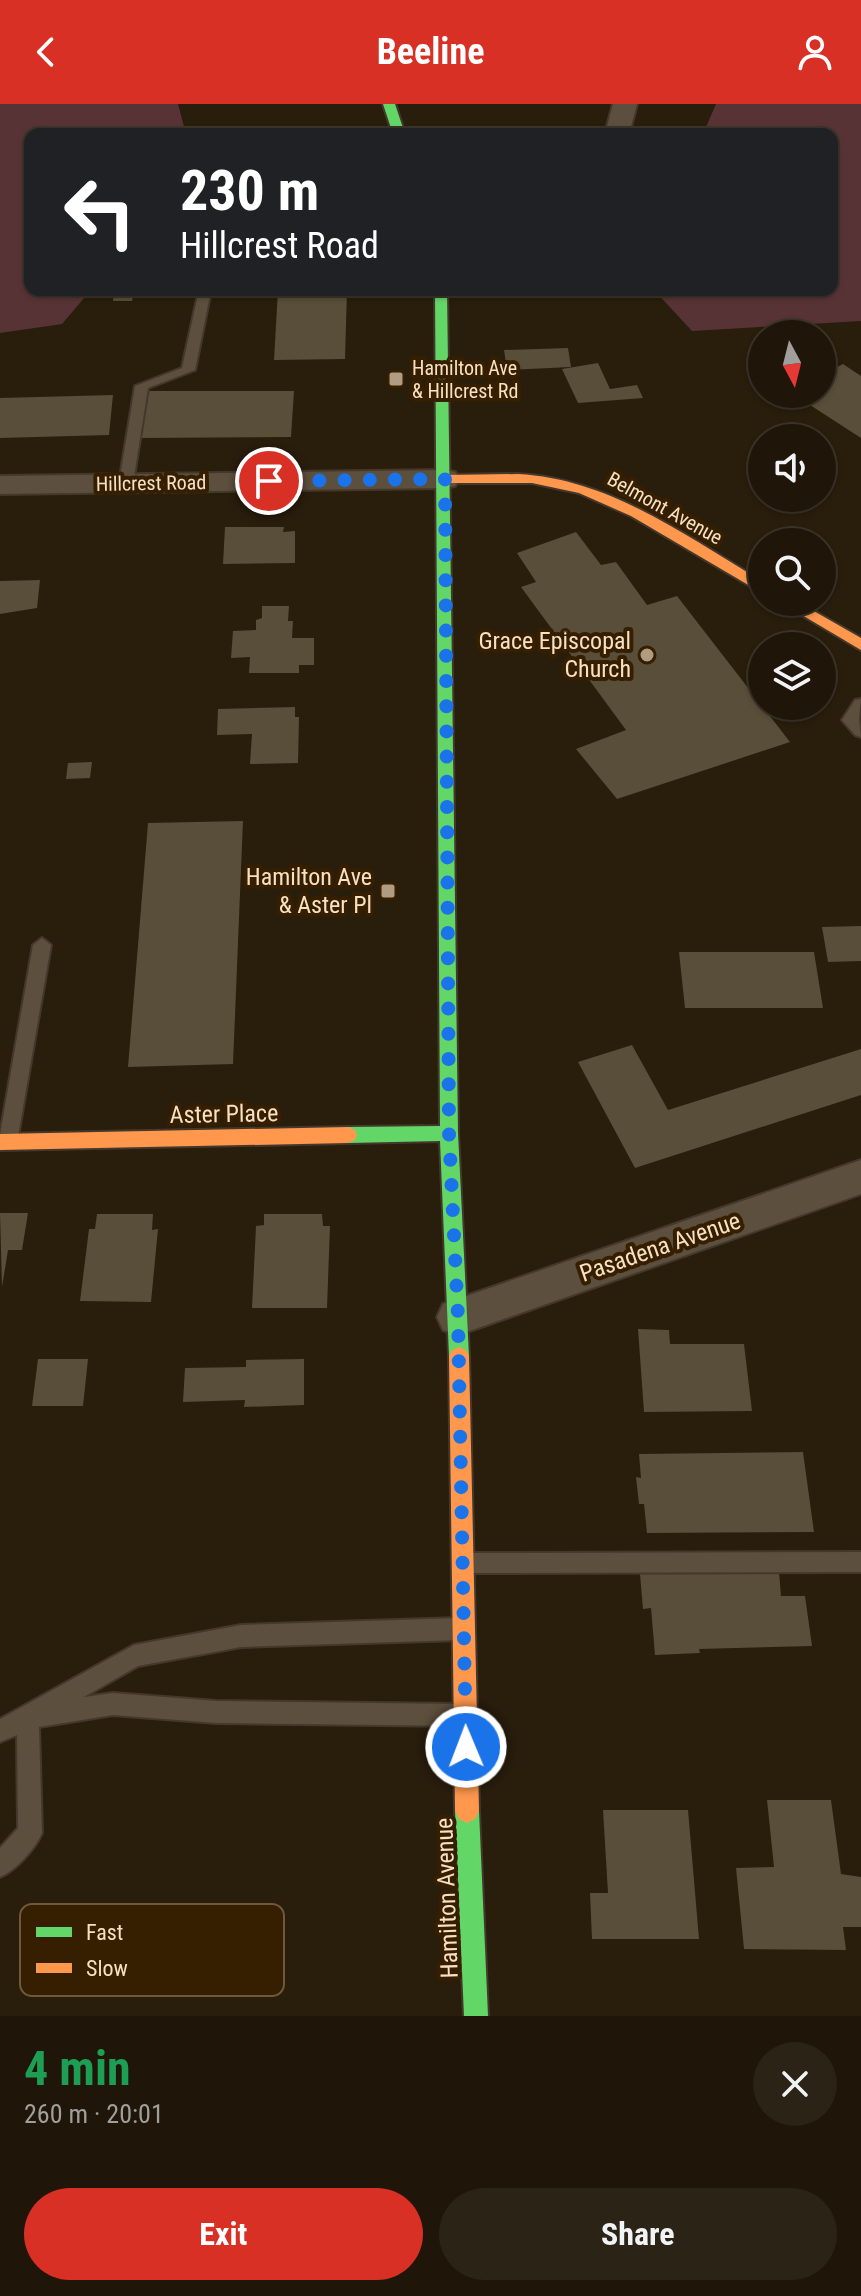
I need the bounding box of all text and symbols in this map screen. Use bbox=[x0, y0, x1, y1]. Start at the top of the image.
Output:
icon: back bbox=[24, 30, 68, 74]
icon: person bbox=[793, 30, 837, 74]
text: Beeline bbox=[377, 31, 484, 73]
text: 230 m bbox=[180, 158, 319, 224]
icon: left bbox=[48, 160, 152, 264]
text: Hillcrest Road bbox=[180, 225, 379, 267]
north arrow bbox=[748, 320, 836, 408]
map controls bbox=[748, 320, 836, 720]
place label: Hamilton Ave & Hillcrest Rd bbox=[412, 356, 518, 403]
marker: Hamilton Ave & Hillcrest Rd bbox=[387, 370, 405, 388]
button: sound bbox=[748, 424, 836, 512]
pin bbox=[235, 447, 303, 515]
icon: arrive bbox=[247, 459, 291, 503]
street label: Belmont Avenue bbox=[603, 467, 727, 549]
street label: Hillcrest Road bbox=[96, 470, 206, 496]
button: search bbox=[748, 528, 836, 616]
place label: Grace Episcopal Church bbox=[478, 627, 631, 683]
button: layers bbox=[748, 632, 836, 720]
marker: Grace Episcopal Church bbox=[638, 646, 656, 664]
place label: Hamilton Ave & Aster Pl bbox=[246, 863, 372, 919]
marker: Hamilton Ave & Aster Pl bbox=[379, 882, 397, 900]
street label: Aster Place bbox=[169, 1099, 279, 1129]
street label: Pasadena Avenue bbox=[576, 1206, 744, 1288]
position arrow bbox=[424, 1705, 508, 1789]
street label: Hamilton Avenue bbox=[430, 1817, 464, 1979]
legend bbox=[20, 1904, 284, 1996]
text: Fast bbox=[86, 1920, 123, 1945]
text: Slow bbox=[86, 1956, 128, 1981]
text: 4 min bbox=[24, 2040, 131, 2097]
button: close bbox=[753, 2042, 837, 2126]
text: 260 m · 20:01 bbox=[24, 2099, 164, 2129]
button: Exit bbox=[24, 2188, 423, 2280]
button: Share bbox=[439, 2188, 837, 2280]

